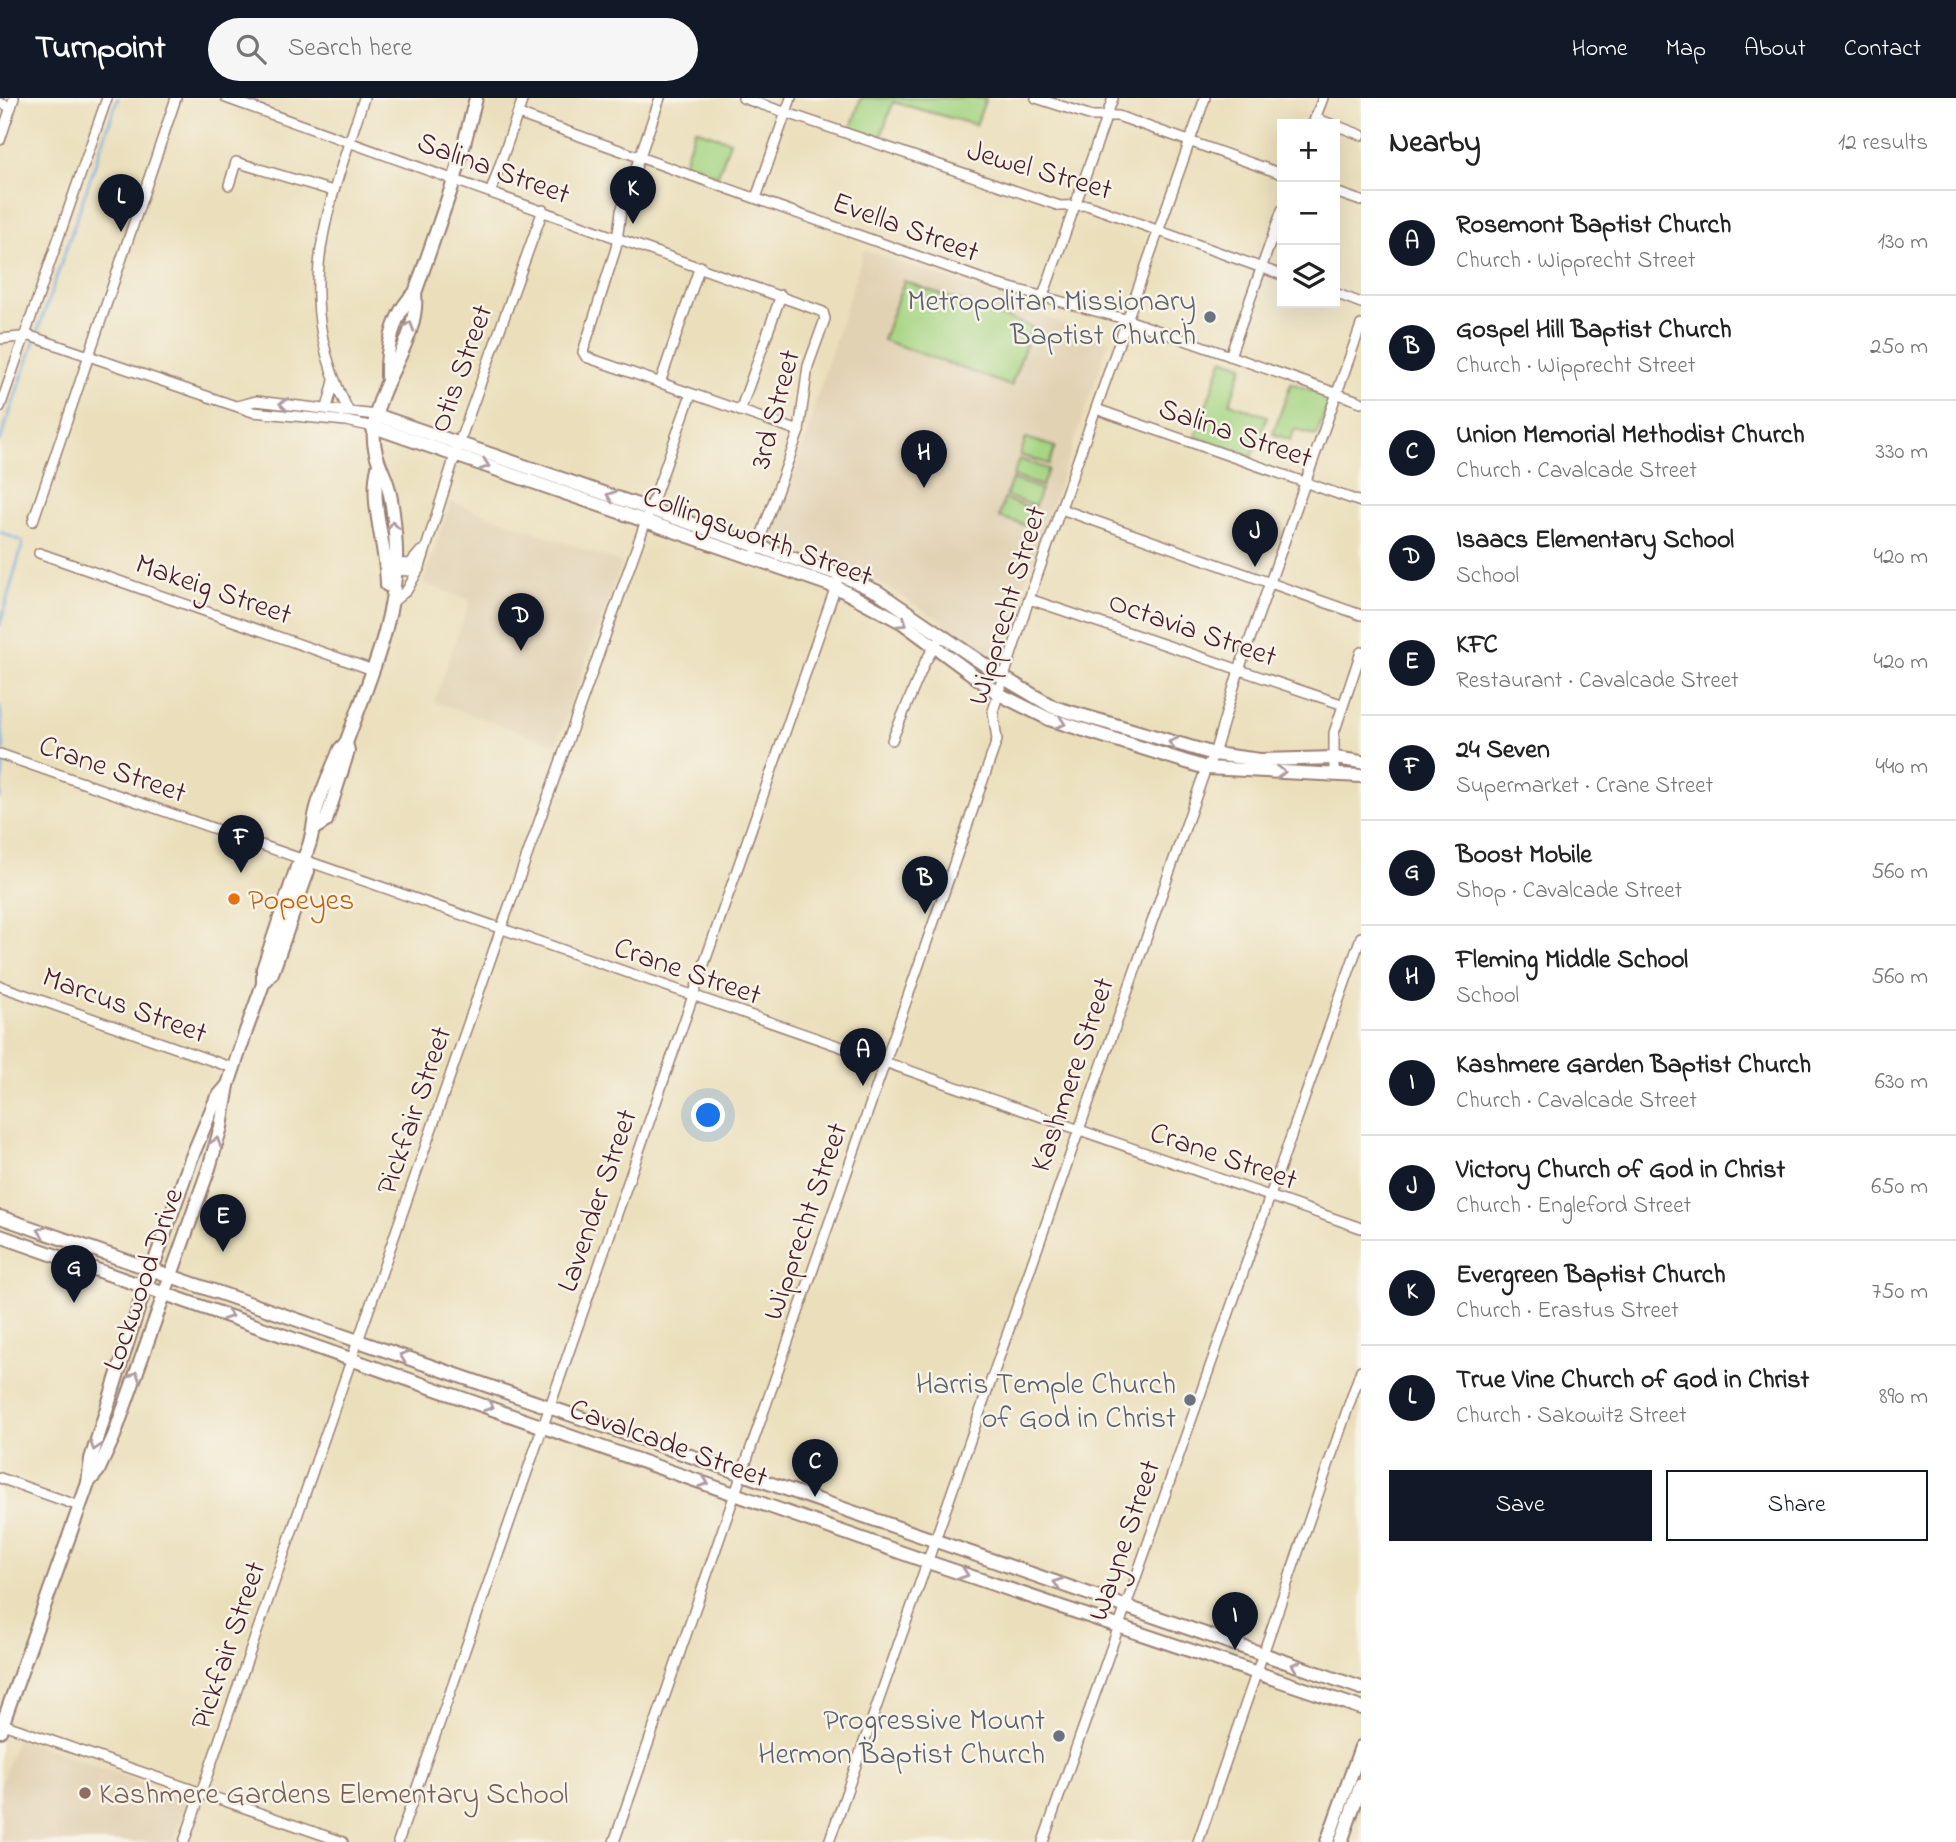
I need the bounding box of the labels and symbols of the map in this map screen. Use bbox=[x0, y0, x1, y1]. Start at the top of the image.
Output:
street label: Salina Street bbox=[410, 122, 576, 218]
street label: Jewel Street bbox=[961, 130, 1117, 214]
pin: K bbox=[610, 166, 656, 224]
pin: L bbox=[98, 174, 144, 232]
street label: Evella Street bbox=[825, 182, 985, 276]
place label: Metropolitan Missionary Baptist Church bbox=[907, 281, 1196, 359]
street label: Otis Street bbox=[419, 299, 506, 439]
marker: Metropolitan Missionary Baptist Church bbox=[1202, 309, 1218, 325]
one-way arrow bbox=[401, 321, 416, 333]
street label: 3rd Street bbox=[740, 345, 814, 474]
street label: Salina Street bbox=[1152, 388, 1318, 482]
one-way arrow bbox=[279, 397, 290, 412]
pin: H bbox=[901, 430, 947, 488]
one-way arrow bbox=[478, 457, 490, 471]
street label: Collingsworth Street bbox=[636, 476, 878, 600]
one-way arrow bbox=[606, 490, 618, 504]
street label: Wipprecht Street bbox=[958, 501, 1060, 711]
pin: J bbox=[1232, 509, 1278, 567]
one-way arrow bbox=[386, 520, 401, 532]
street label: Makeig Street bbox=[129, 544, 297, 638]
street label: Octavia Street bbox=[1102, 581, 1282, 680]
pin: D bbox=[498, 593, 544, 651]
one-way arrow bbox=[895, 615, 908, 628]
one-way arrow bbox=[1054, 715, 1066, 729]
street label: Crane Street bbox=[32, 725, 192, 817]
one-way arrow bbox=[1167, 737, 1179, 751]
one-way arrow bbox=[1277, 764, 1287, 780]
pin: F bbox=[218, 815, 264, 873]
pin: B bbox=[902, 856, 948, 914]
place label: Popeyes bbox=[248, 880, 354, 924]
marker: Popeyes bbox=[226, 891, 242, 907]
street label: Crane Street bbox=[607, 927, 767, 1019]
street label: Marcus Street bbox=[35, 957, 213, 1057]
street label: Kashmere Street bbox=[1020, 972, 1128, 1178]
street label: Pickfair Street bbox=[366, 1021, 465, 1201]
pin: A bbox=[840, 1028, 886, 1086]
your location bbox=[691, 1098, 725, 1132]
street label: Lavender Street bbox=[547, 1104, 651, 1298]
street label: Crane Street bbox=[1143, 1112, 1303, 1204]
street label: Wipprecht Street bbox=[752, 1117, 861, 1327]
one-way arrow bbox=[208, 1136, 223, 1148]
street label: Lockwood Drive bbox=[93, 1182, 197, 1377]
pin: E bbox=[200, 1194, 246, 1252]
one-way arrow bbox=[36, 1225, 48, 1239]
pin: G bbox=[51, 1245, 97, 1303]
one-way arrow bbox=[221, 1307, 234, 1321]
one-way arrow bbox=[398, 1350, 410, 1364]
place label: Harris Temple Church of God in Christ bbox=[916, 1364, 1176, 1442]
one-way arrow bbox=[127, 1371, 141, 1383]
street label: Cavalcade Street bbox=[563, 1389, 773, 1501]
marker: Harris Temple Church of God in Christ bbox=[1182, 1392, 1198, 1408]
one-way arrow bbox=[483, 1398, 495, 1412]
pin: C bbox=[792, 1439, 838, 1497]
one-way arrow bbox=[88, 1440, 103, 1452]
street label: Wayne Street bbox=[1078, 1455, 1174, 1627]
one-way arrow bbox=[697, 1474, 709, 1488]
street label: Pickfair Street bbox=[180, 1556, 279, 1736]
one-way arrow bbox=[958, 1566, 970, 1580]
one-way arrow bbox=[1053, 1577, 1065, 1591]
pin: I bbox=[1212, 1592, 1258, 1650]
one-way arrow bbox=[1291, 1660, 1303, 1674]
place label: Progressive Mount Hermon Baptist Church bbox=[758, 1700, 1045, 1778]
marker: Progressive Mount Hermon Baptist Church bbox=[1051, 1728, 1067, 1744]
place label: Kashmere Gardens Elementary School bbox=[99, 1774, 569, 1818]
marker: Kashmere Gardens Elementary School bbox=[77, 1785, 93, 1801]

